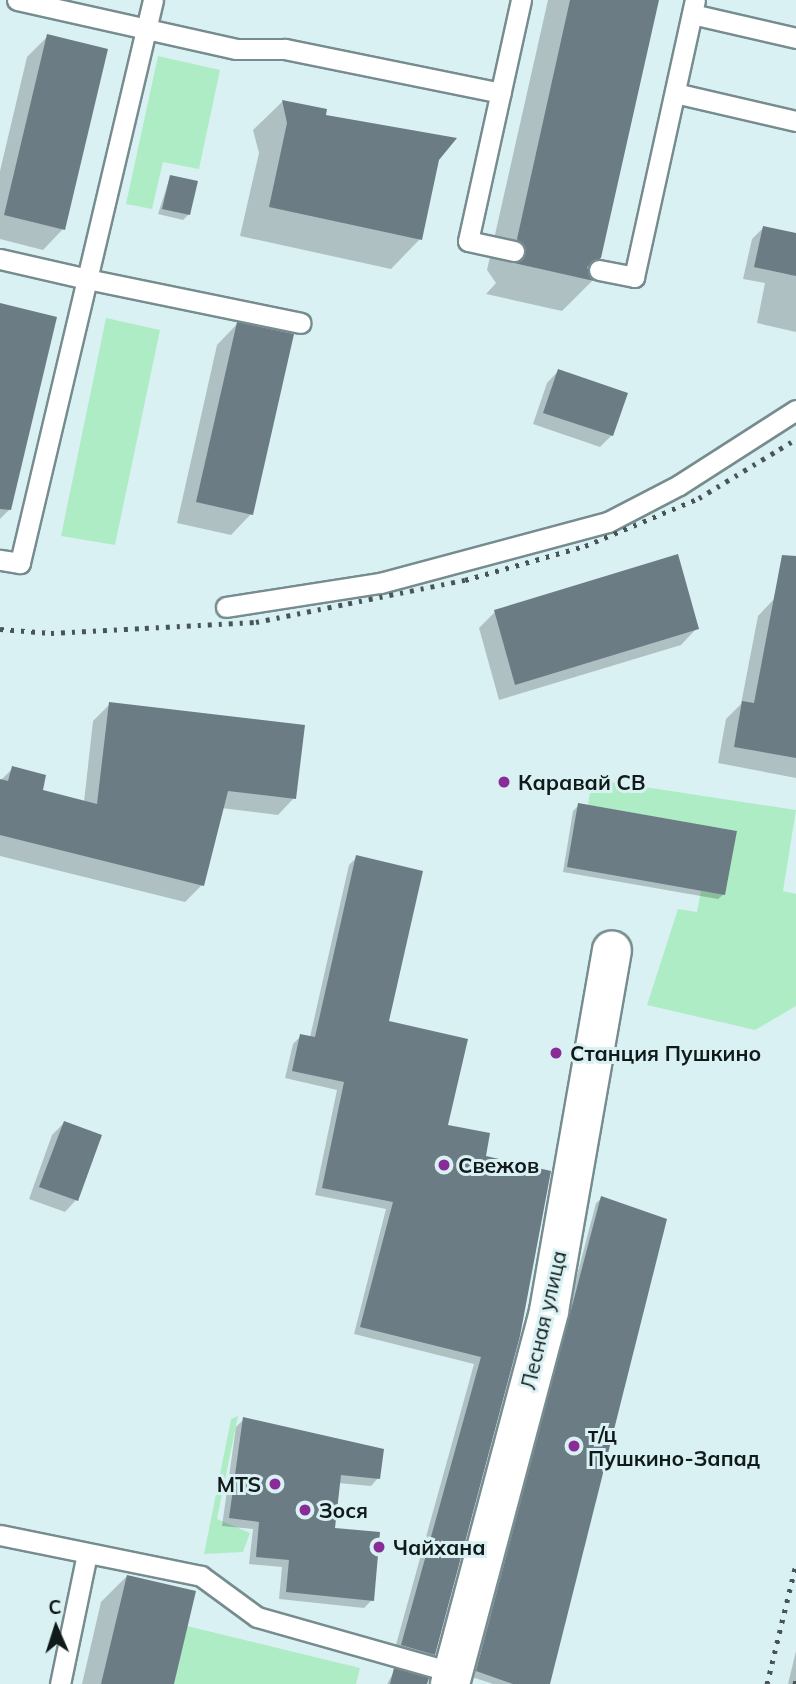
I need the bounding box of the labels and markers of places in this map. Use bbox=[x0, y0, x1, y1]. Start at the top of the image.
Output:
place label: Каравай СВ bbox=[518, 769, 645, 795]
marker: Каравай СВ bbox=[496, 774, 512, 790]
place label: Станция Пушкино bbox=[570, 1040, 761, 1066]
marker: Станция Пушкино bbox=[548, 1045, 564, 1061]
place label: Свежов bbox=[458, 1152, 539, 1178]
marker: Свежов bbox=[436, 1157, 452, 1173]
place label: т/ц Пушкино-Запад bbox=[588, 1421, 760, 1471]
marker: т/ц Пушкино-Запад bbox=[566, 1438, 582, 1454]
place label: MTS bbox=[217, 1471, 261, 1497]
marker: MTS bbox=[267, 1476, 283, 1492]
place label: Зося bbox=[319, 1497, 368, 1523]
marker: Зося bbox=[297, 1502, 313, 1518]
place label: Чайхана bbox=[393, 1534, 486, 1560]
marker: Чайхана bbox=[371, 1539, 387, 1555]

